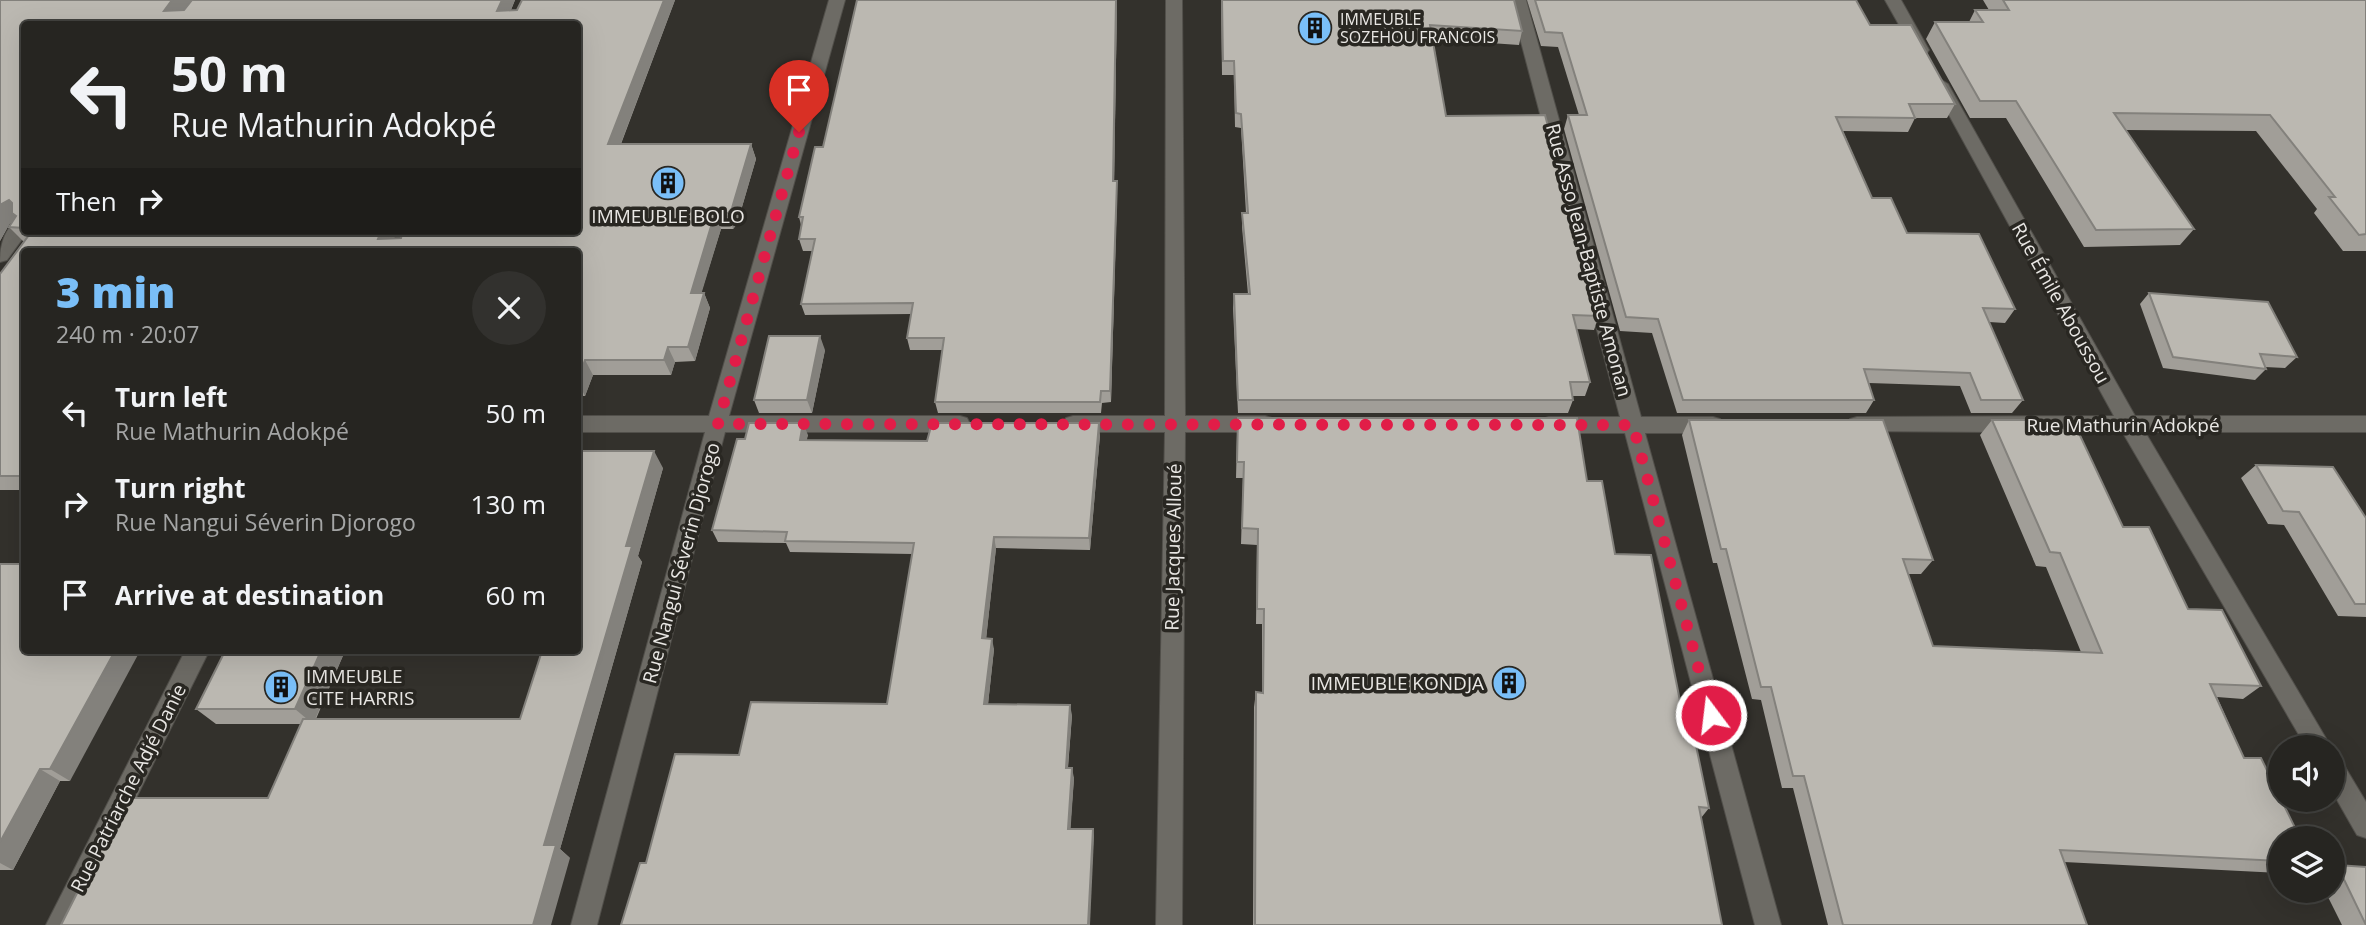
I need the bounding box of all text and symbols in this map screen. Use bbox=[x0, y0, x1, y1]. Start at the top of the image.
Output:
place label: IMMEUBLE SOZEHOU FRANCOIS bbox=[1340, 8, 1496, 48]
building icon: IMMEUBLE SOZEHOU FRANCOIS bbox=[1296, 9, 1334, 47]
text: 50 m bbox=[171, 40, 288, 106]
icon: left bbox=[56, 49, 147, 140]
pin bbox=[769, 60, 829, 132]
icon: arrive bbox=[780, 71, 818, 109]
text: Rue Mathurin Adokpé bbox=[171, 103, 496, 146]
street label: Rue Asso Jean-Baptiste Amonan bbox=[1540, 120, 1638, 400]
building icon: IMMEUBLE BOLO bbox=[649, 164, 687, 202]
icon: right bbox=[131, 182, 169, 220]
text: Then bbox=[56, 183, 117, 219]
place label: IMMEUBLE BOLO bbox=[591, 203, 745, 229]
street label: Rue Émile Aboussou bbox=[2006, 218, 2116, 388]
text: 3 min bbox=[56, 263, 175, 320]
button: close bbox=[472, 271, 546, 345]
text: 240 m · 20:07 bbox=[56, 318, 199, 350]
text: Turn left bbox=[115, 379, 227, 415]
icon: left bbox=[56, 394, 94, 432]
text: 50 m bbox=[485, 395, 546, 431]
street label: Rue Mathurin Adokpé bbox=[2026, 412, 2220, 438]
text: Rue Mathurin Adokpé bbox=[115, 415, 349, 447]
street label: Rue Nangui Séverin Djorogo bbox=[636, 440, 726, 686]
street label: Rue Jacques Alloué bbox=[1159, 463, 1187, 631]
text: Turn right bbox=[115, 470, 246, 506]
icon: right bbox=[56, 485, 94, 523]
text: 130 m bbox=[471, 486, 546, 522]
text: Rue Nangui Séverin Djorogo bbox=[115, 506, 416, 538]
icon: arrive bbox=[56, 576, 94, 614]
text: Arrive at destination bbox=[115, 577, 384, 613]
text: 60 m bbox=[485, 577, 546, 613]
place label: IMMEUBLE CITE HARRIS bbox=[306, 663, 414, 711]
building icon: IMMEUBLE KONDJA bbox=[1490, 664, 1528, 702]
building icon: IMMEUBLE CITE HARRIS bbox=[262, 668, 300, 706]
place label: IMMEUBLE KONDJA bbox=[1311, 670, 1484, 696]
position arrow bbox=[1674, 678, 1748, 752]
street label: Rue Patriarche Adjé Danie bbox=[64, 679, 192, 897]
map controls bbox=[2268, 735, 2345, 903]
button: sound bbox=[2268, 735, 2345, 812]
button: layers bbox=[2268, 826, 2345, 903]

